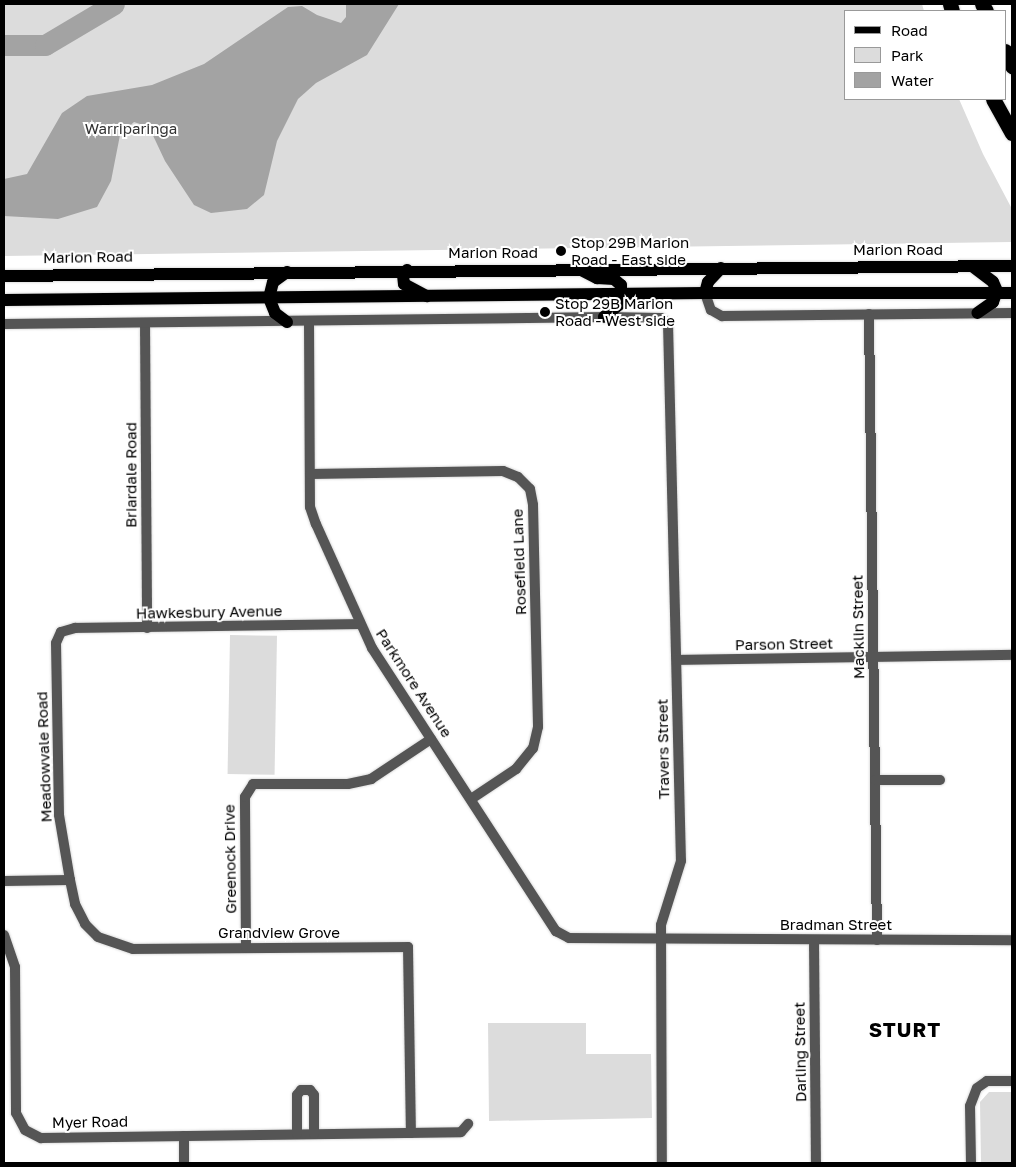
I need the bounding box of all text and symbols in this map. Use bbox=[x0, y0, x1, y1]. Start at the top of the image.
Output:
legend bbox=[844, 10, 1006, 100]
text: Road bbox=[891, 21, 928, 39]
text: Park bbox=[891, 46, 923, 64]
text: Water bbox=[891, 71, 934, 89]
park label: Warriparinga bbox=[85, 120, 177, 138]
place label: Stop 29B Marion Road - East side bbox=[571, 233, 689, 268]
street label: Marion Road bbox=[853, 241, 943, 259]
street label: Marion Road bbox=[448, 244, 538, 262]
marker: Stop 29B Marion Road - East side bbox=[555, 245, 567, 257]
street label: Marion Road bbox=[43, 247, 133, 267]
place label: Stop 29B Marion Road - West side bbox=[555, 294, 675, 329]
marker: Stop 29B Marion Road - West side bbox=[539, 306, 551, 318]
street label: Briardale Road bbox=[122, 422, 140, 528]
street label: Rosefield Lane bbox=[508, 508, 530, 616]
street label: Macklin Street bbox=[848, 575, 868, 679]
street label: Hawkesbury Avenue bbox=[136, 602, 282, 622]
street label: Parkmore Avenue bbox=[372, 625, 456, 741]
street label: Parson Street bbox=[735, 634, 833, 654]
street label: Meadowvale Road bbox=[33, 691, 55, 823]
street label: Travers Street bbox=[653, 699, 673, 799]
street label: Greenock Drive bbox=[220, 804, 240, 914]
street label: Bradman Street bbox=[780, 916, 892, 934]
street label: Grandview Grove bbox=[218, 924, 340, 942]
street label: Darling Street bbox=[790, 1002, 810, 1102]
district label: STURT bbox=[868, 1017, 942, 1041]
street label: Myer Road bbox=[52, 1112, 128, 1132]

